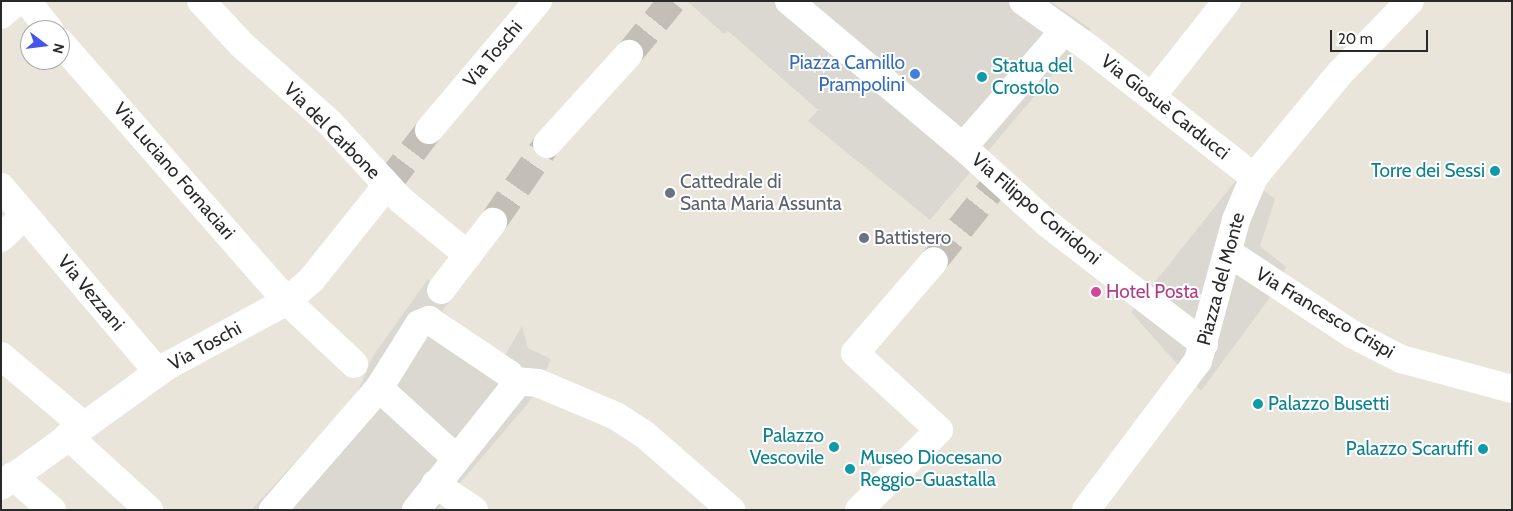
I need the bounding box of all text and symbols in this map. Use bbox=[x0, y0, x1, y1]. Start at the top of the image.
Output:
street label: Via Toschi bbox=[459, 16, 527, 92]
north arrow bbox=[20, 20, 70, 70]
scale bar bbox=[1333, 20, 1430, 52]
text: 20 m bbox=[1338, 30, 1373, 48]
text: N bbox=[49, 42, 68, 56]
street label: Via Giosuè Carducci bbox=[1096, 50, 1234, 164]
place label: Piazza Camillo Prampolini bbox=[789, 52, 905, 96]
place label: Statua del Crostolo bbox=[992, 55, 1073, 99]
marker: Piazza Camillo Prampolini bbox=[909, 68, 921, 80]
marker: Statua del Crostolo bbox=[976, 71, 988, 83]
street label: Via del Carbone bbox=[279, 78, 385, 184]
street label: Via Luciano Fornaciari bbox=[109, 98, 239, 244]
street label: Via Filippo Corridoni bbox=[967, 148, 1105, 270]
place label: Torre dei Sessi bbox=[1371, 160, 1485, 182]
marker: Torre dei Sessi bbox=[1489, 165, 1501, 177]
place label: Cattedrale di Santa Maria Assunta bbox=[680, 171, 842, 215]
marker: Cattedrale di Santa Maria Assunta bbox=[664, 187, 676, 199]
street label: Piazza del Monte bbox=[1192, 210, 1250, 348]
place label: Battistero bbox=[874, 227, 951, 249]
marker: Battistero bbox=[858, 232, 870, 244]
street label: Via Vezzani bbox=[53, 251, 129, 335]
street label: Via Francesco Crispi bbox=[1251, 263, 1399, 363]
place label: Hotel Posta bbox=[1106, 281, 1199, 303]
marker: Hotel Posta bbox=[1090, 286, 1102, 298]
street label: Via Toschi bbox=[165, 317, 245, 375]
place label: Palazzo Busetti bbox=[1268, 393, 1389, 415]
marker: Palazzo Busetti bbox=[1252, 398, 1264, 410]
place label: Palazzo Vescovile bbox=[750, 425, 824, 469]
place label: Palazzo Scaruffi bbox=[1346, 438, 1473, 460]
marker: Palazzo Vescovile bbox=[828, 441, 840, 453]
marker: Palazzo Scaruffi bbox=[1477, 443, 1489, 455]
place label: Museo Diocesano Reggio-Guastalla bbox=[860, 447, 1002, 491]
marker: Museo Diocesano Reggio-Guastalla bbox=[844, 463, 856, 475]

